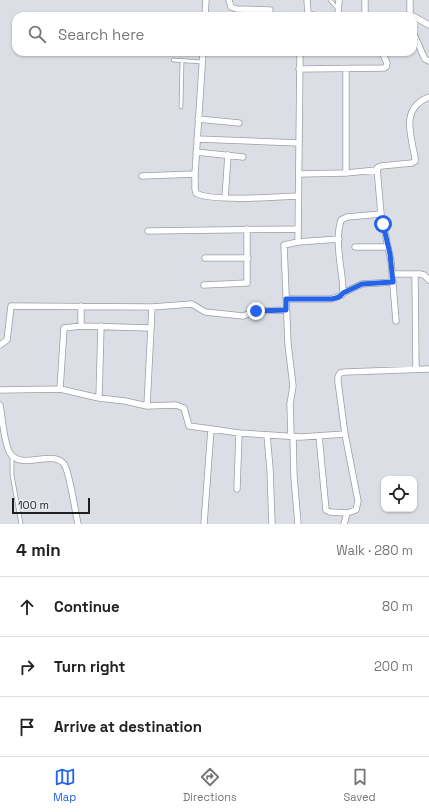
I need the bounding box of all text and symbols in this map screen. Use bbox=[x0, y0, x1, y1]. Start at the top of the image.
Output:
search box bbox=[12, 12, 417, 56]
icon: search bbox=[26, 23, 48, 45]
text: Search here bbox=[58, 25, 144, 44]
route start bbox=[374, 215, 392, 233]
route end bbox=[247, 302, 265, 320]
map controls bbox=[381, 476, 417, 512]
button: locate bbox=[381, 476, 417, 512]
scale bar bbox=[12, 496, 90, 515]
text: 100 m bbox=[18, 498, 49, 512]
text: 4 min bbox=[16, 539, 61, 561]
text: Walk · 280 m bbox=[336, 542, 413, 559]
icon: ahead bbox=[16, 596, 38, 618]
text: Continue bbox=[54, 597, 120, 616]
text: 80 m bbox=[382, 598, 413, 615]
icon: right bbox=[16, 656, 38, 678]
text: Turn right bbox=[54, 657, 125, 676]
text: 200 m bbox=[374, 658, 413, 675]
icon: arrive bbox=[16, 716, 38, 738]
text: Arrive at destination bbox=[54, 717, 202, 736]
tab: Map bbox=[53, 766, 76, 804]
tab: Directions bbox=[183, 766, 237, 804]
tab: Saved bbox=[344, 766, 376, 804]

